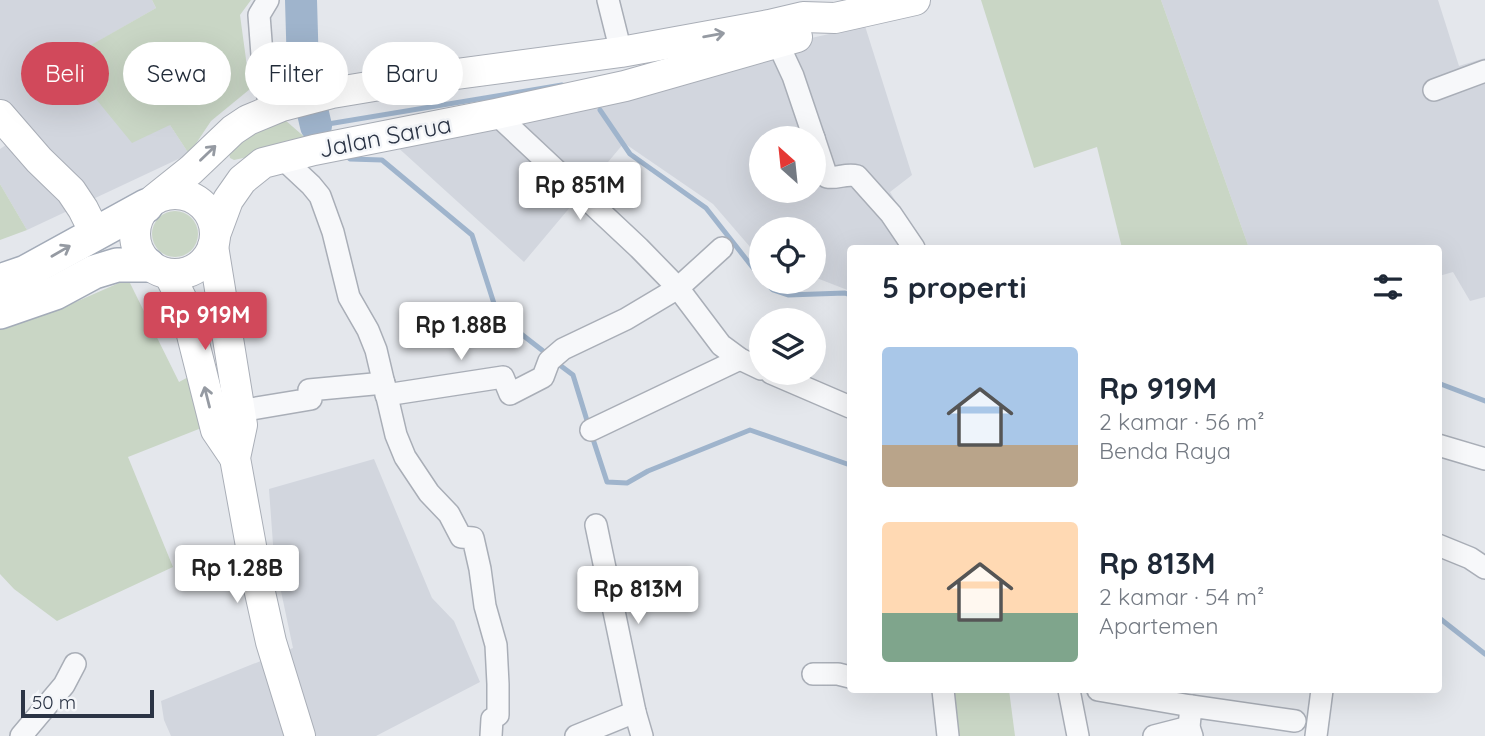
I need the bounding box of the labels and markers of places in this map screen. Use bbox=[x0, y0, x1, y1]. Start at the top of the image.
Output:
pin: Rp 851M bbox=[515, 162, 645, 222]
pin: Rp 919M bbox=[140, 292, 270, 352]
pin: Rp 1.88B bbox=[389, 302, 533, 362]
pin: Rp 1.28B bbox=[165, 546, 309, 605]
pin: Rp 813M bbox=[573, 566, 703, 626]

